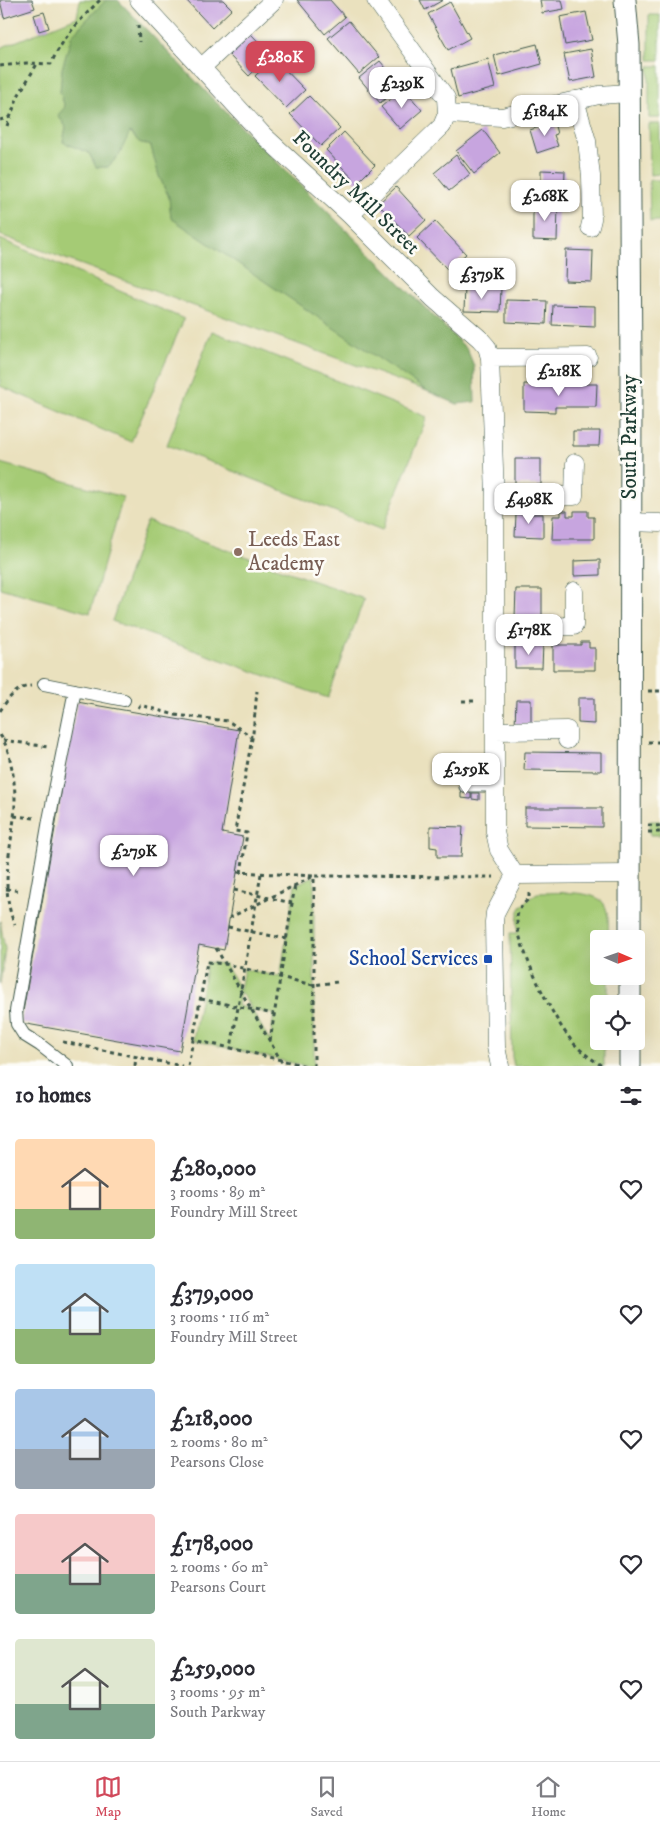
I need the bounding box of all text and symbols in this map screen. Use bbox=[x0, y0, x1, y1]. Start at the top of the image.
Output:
pin: £280K bbox=[245, 41, 315, 83]
text: £280K bbox=[257, 47, 303, 67]
pin: £239K bbox=[367, 66, 437, 109]
text: £239K bbox=[380, 73, 424, 93]
pin: £184K bbox=[510, 94, 580, 137]
text: £184K bbox=[522, 101, 568, 121]
street label: Foundry Mill Street bbox=[287, 125, 426, 261]
pin: £268K bbox=[510, 180, 580, 222]
text: £268K bbox=[522, 186, 568, 206]
pin: £379K bbox=[447, 258, 517, 300]
text: £379K bbox=[460, 264, 504, 284]
pin: £218K bbox=[524, 354, 594, 397]
text: £218K bbox=[537, 361, 581, 381]
street label: South Parkway bbox=[617, 373, 643, 500]
pin: £498K bbox=[494, 482, 564, 525]
text: £498K bbox=[505, 489, 553, 509]
place label: Leeds East Academy bbox=[248, 527, 340, 577]
marker: Leeds East Academy bbox=[232, 546, 244, 558]
pin: £178K bbox=[494, 614, 564, 656]
text: £178K bbox=[507, 620, 551, 640]
pin: £259K bbox=[431, 752, 501, 795]
text: £259K bbox=[443, 759, 489, 779]
pin: £279K bbox=[99, 834, 169, 877]
text: £279K bbox=[111, 841, 157, 861]
north arrow bbox=[590, 930, 645, 985]
map controls bbox=[590, 930, 645, 1050]
place label: School Services bbox=[349, 946, 478, 972]
marker: School Services bbox=[482, 953, 494, 965]
button: locate bbox=[590, 995, 645, 1050]
icon: filters bbox=[617, 1082, 645, 1110]
text: 10 homes bbox=[15, 1083, 91, 1109]
text: £280,000 bbox=[170, 1156, 256, 1182]
icon: home bbox=[55, 1159, 115, 1219]
icon: heart bbox=[617, 1175, 645, 1203]
text: 3 rooms · 89 m² bbox=[170, 1182, 265, 1202]
text: Foundry Mill Street bbox=[170, 1202, 298, 1222]
text: £379,000 bbox=[170, 1281, 253, 1307]
icon: home bbox=[55, 1284, 115, 1344]
icon: heart bbox=[617, 1300, 645, 1328]
text: 3 rooms · 116 m² bbox=[170, 1307, 269, 1327]
text: Foundry Mill Street bbox=[170, 1327, 298, 1347]
text: £218,000 bbox=[170, 1406, 253, 1432]
icon: home bbox=[55, 1409, 115, 1469]
icon: heart bbox=[617, 1425, 645, 1453]
text: 2 rooms · 80 m² bbox=[170, 1432, 268, 1452]
text: Pearsons Close bbox=[170, 1452, 264, 1472]
text: £178,000 bbox=[170, 1531, 253, 1557]
icon: home bbox=[55, 1534, 115, 1594]
icon: heart bbox=[617, 1550, 645, 1578]
text: 2 rooms · 60 m² bbox=[170, 1557, 268, 1577]
text: Pearsons Court bbox=[170, 1577, 266, 1597]
text: £259,000 bbox=[170, 1656, 255, 1682]
icon: home bbox=[55, 1659, 115, 1719]
icon: heart bbox=[617, 1675, 645, 1703]
text: 3 rooms · 95 m² bbox=[170, 1682, 265, 1702]
text: South Parkway bbox=[170, 1702, 265, 1722]
tab: Map bbox=[94, 1773, 122, 1821]
tab: Saved bbox=[311, 1773, 343, 1821]
tab: Home bbox=[531, 1773, 566, 1821]

